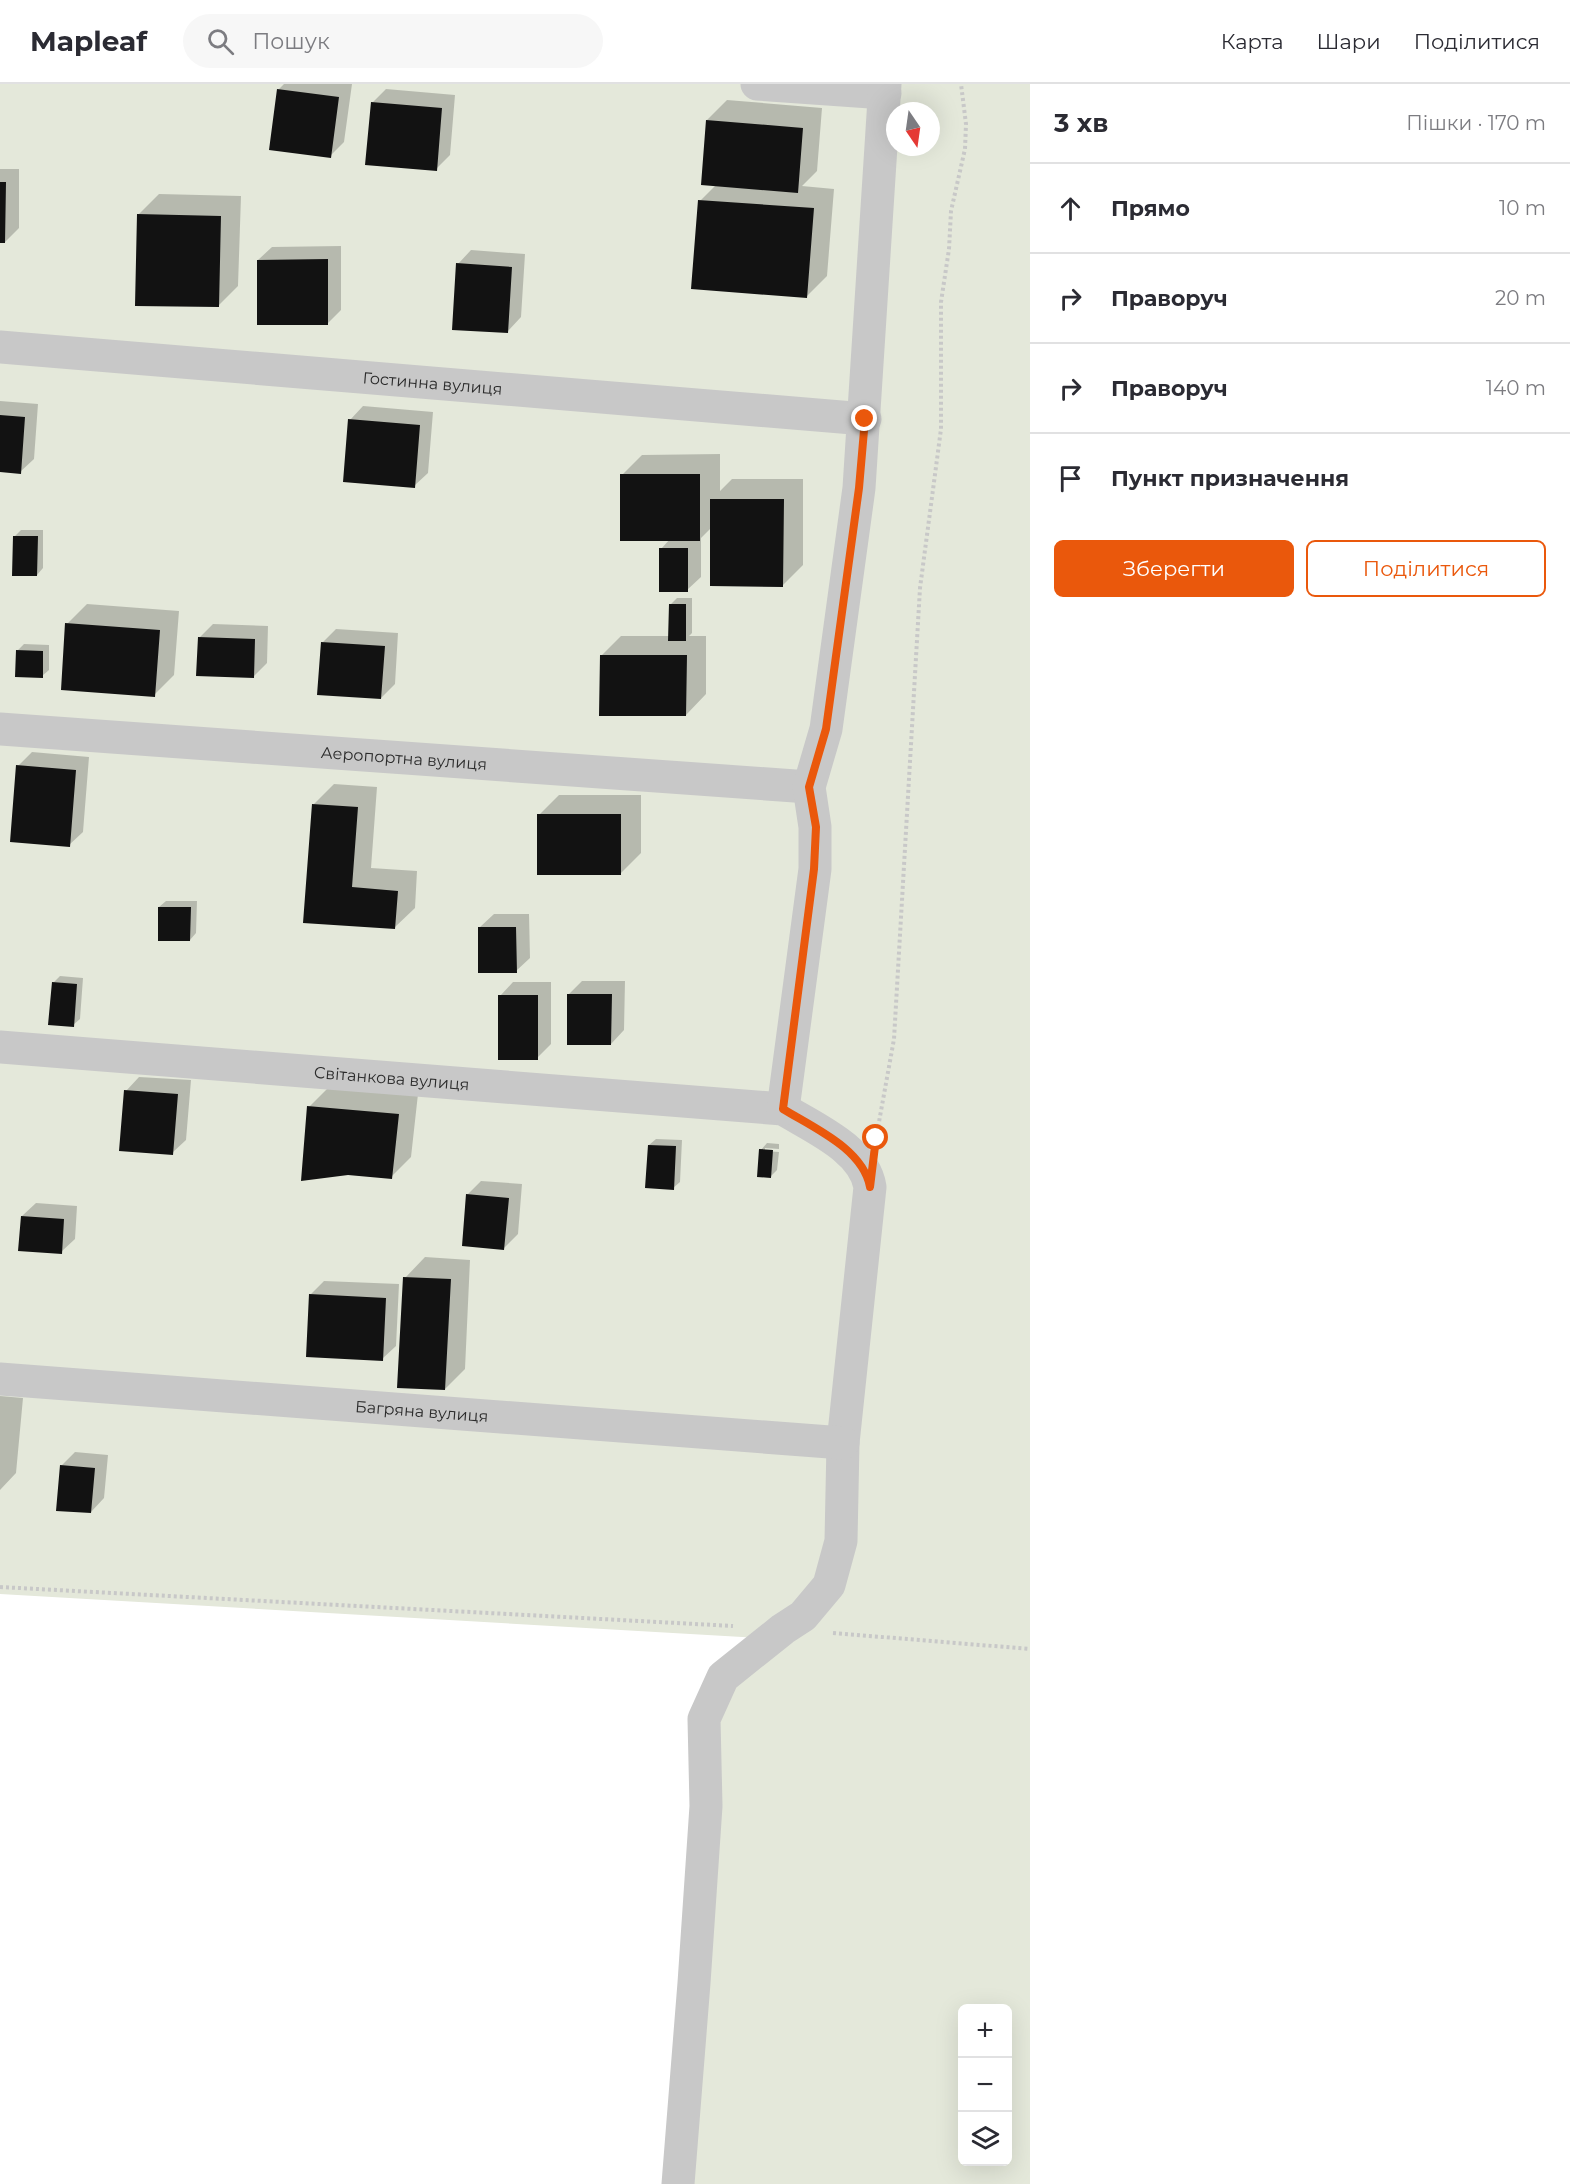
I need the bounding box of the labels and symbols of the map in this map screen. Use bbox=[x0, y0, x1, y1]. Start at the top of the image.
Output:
north arrow bbox=[886, 102, 940, 156]
street label: Гостинна вулиця bbox=[362, 368, 503, 399]
route end bbox=[851, 405, 877, 431]
street label: Аеропортна вулиця bbox=[320, 743, 488, 774]
street label: Світанкова вулиця bbox=[313, 1063, 470, 1094]
route start bbox=[862, 1124, 888, 1150]
street label: Багряна вулиця bbox=[355, 1397, 489, 1426]

